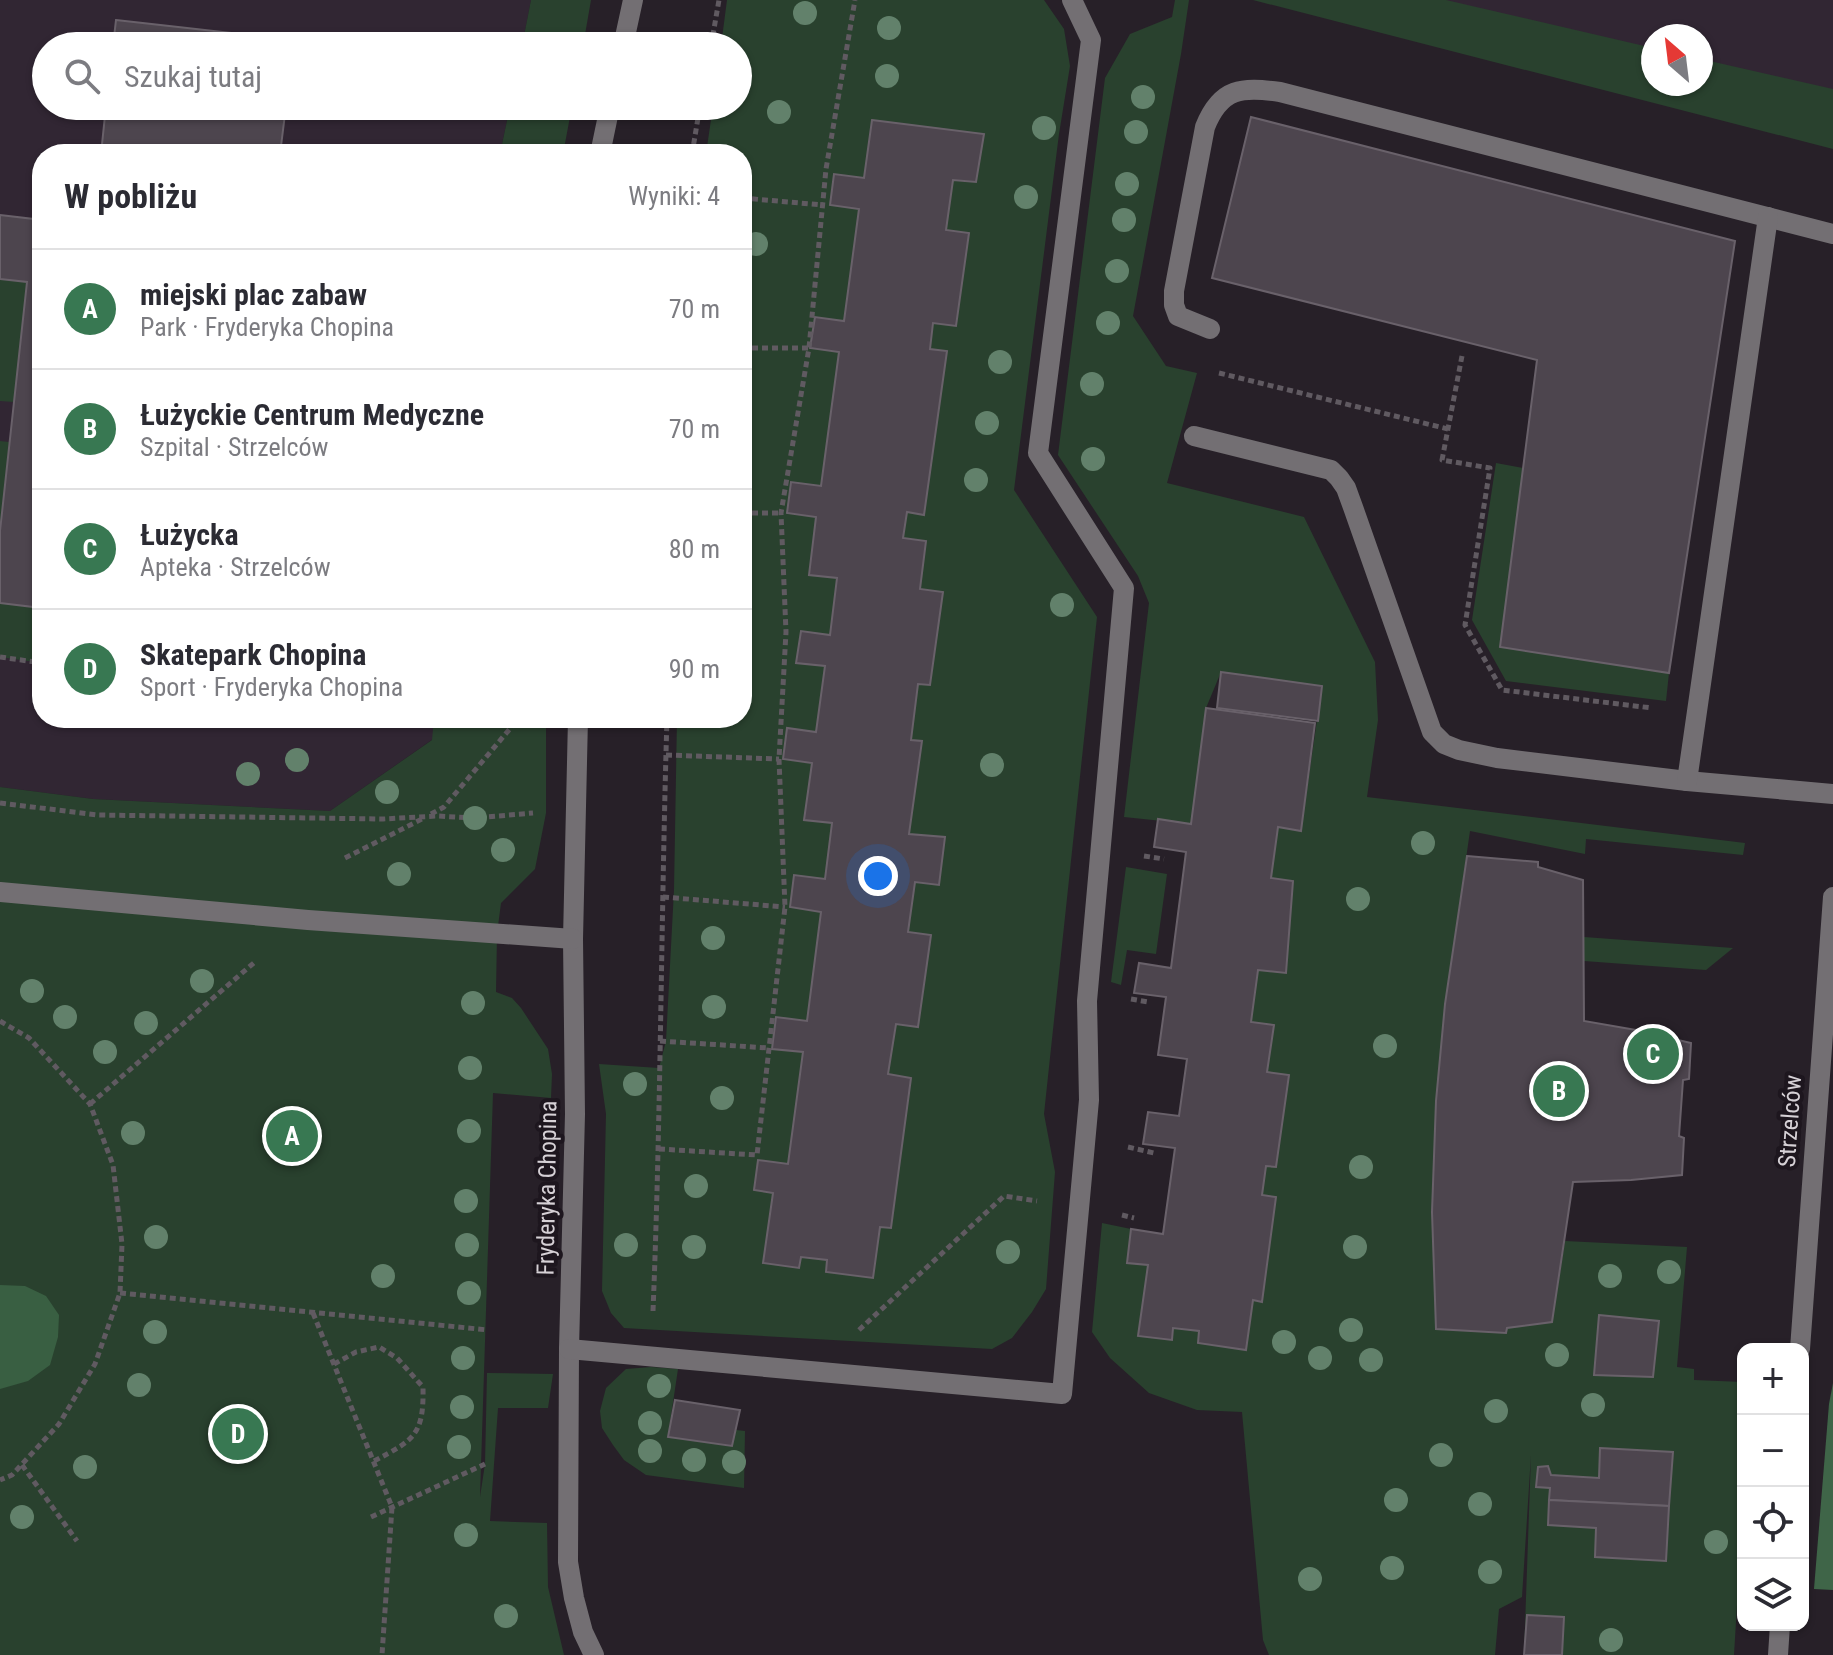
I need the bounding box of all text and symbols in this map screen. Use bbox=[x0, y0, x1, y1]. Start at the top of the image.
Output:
north arrow bbox=[1641, 24, 1713, 96]
search box bbox=[32, 32, 752, 120]
icon: search bbox=[60, 54, 104, 98]
text: Szukaj tutaj bbox=[124, 59, 262, 94]
text: W pobliżu bbox=[64, 176, 197, 216]
text: Wyniki: 4 bbox=[628, 181, 720, 211]
text: miejski plac zabaw bbox=[140, 277, 367, 312]
text: A bbox=[82, 294, 98, 324]
text: 70 m bbox=[669, 294, 720, 324]
text: Park · Fryderyka Chopina bbox=[140, 312, 394, 342]
text: Łużyckie Centrum Medyczne bbox=[140, 397, 484, 432]
text: B bbox=[83, 414, 97, 444]
text: 70 m bbox=[669, 414, 720, 444]
text: Szpital · Strzelców bbox=[140, 432, 329, 462]
text: Łużycka bbox=[140, 517, 239, 552]
text: C bbox=[83, 534, 97, 564]
text: 80 m bbox=[669, 534, 720, 564]
text: Apteka · Strzelców bbox=[140, 552, 331, 582]
text: Skatepark Chopina bbox=[140, 637, 367, 672]
text: D bbox=[83, 654, 97, 684]
text: 90 m bbox=[669, 654, 720, 684]
text: Sport · Fryderyka Chopina bbox=[140, 672, 403, 702]
your location bbox=[858, 856, 898, 896]
pin: C bbox=[1627, 1024, 1679, 1084]
pin: B bbox=[1533, 1061, 1585, 1121]
street label: Strzelców bbox=[1773, 1074, 1807, 1168]
street label: Fryderyka Chopina bbox=[531, 1100, 563, 1276]
pin: A bbox=[266, 1106, 318, 1166]
map controls bbox=[1737, 1343, 1809, 1631]
button: + bbox=[1737, 1343, 1809, 1415]
pin: D bbox=[212, 1404, 264, 1464]
button: − bbox=[1737, 1415, 1809, 1487]
button: locate bbox=[1737, 1487, 1809, 1559]
button: layers bbox=[1737, 1559, 1809, 1631]

